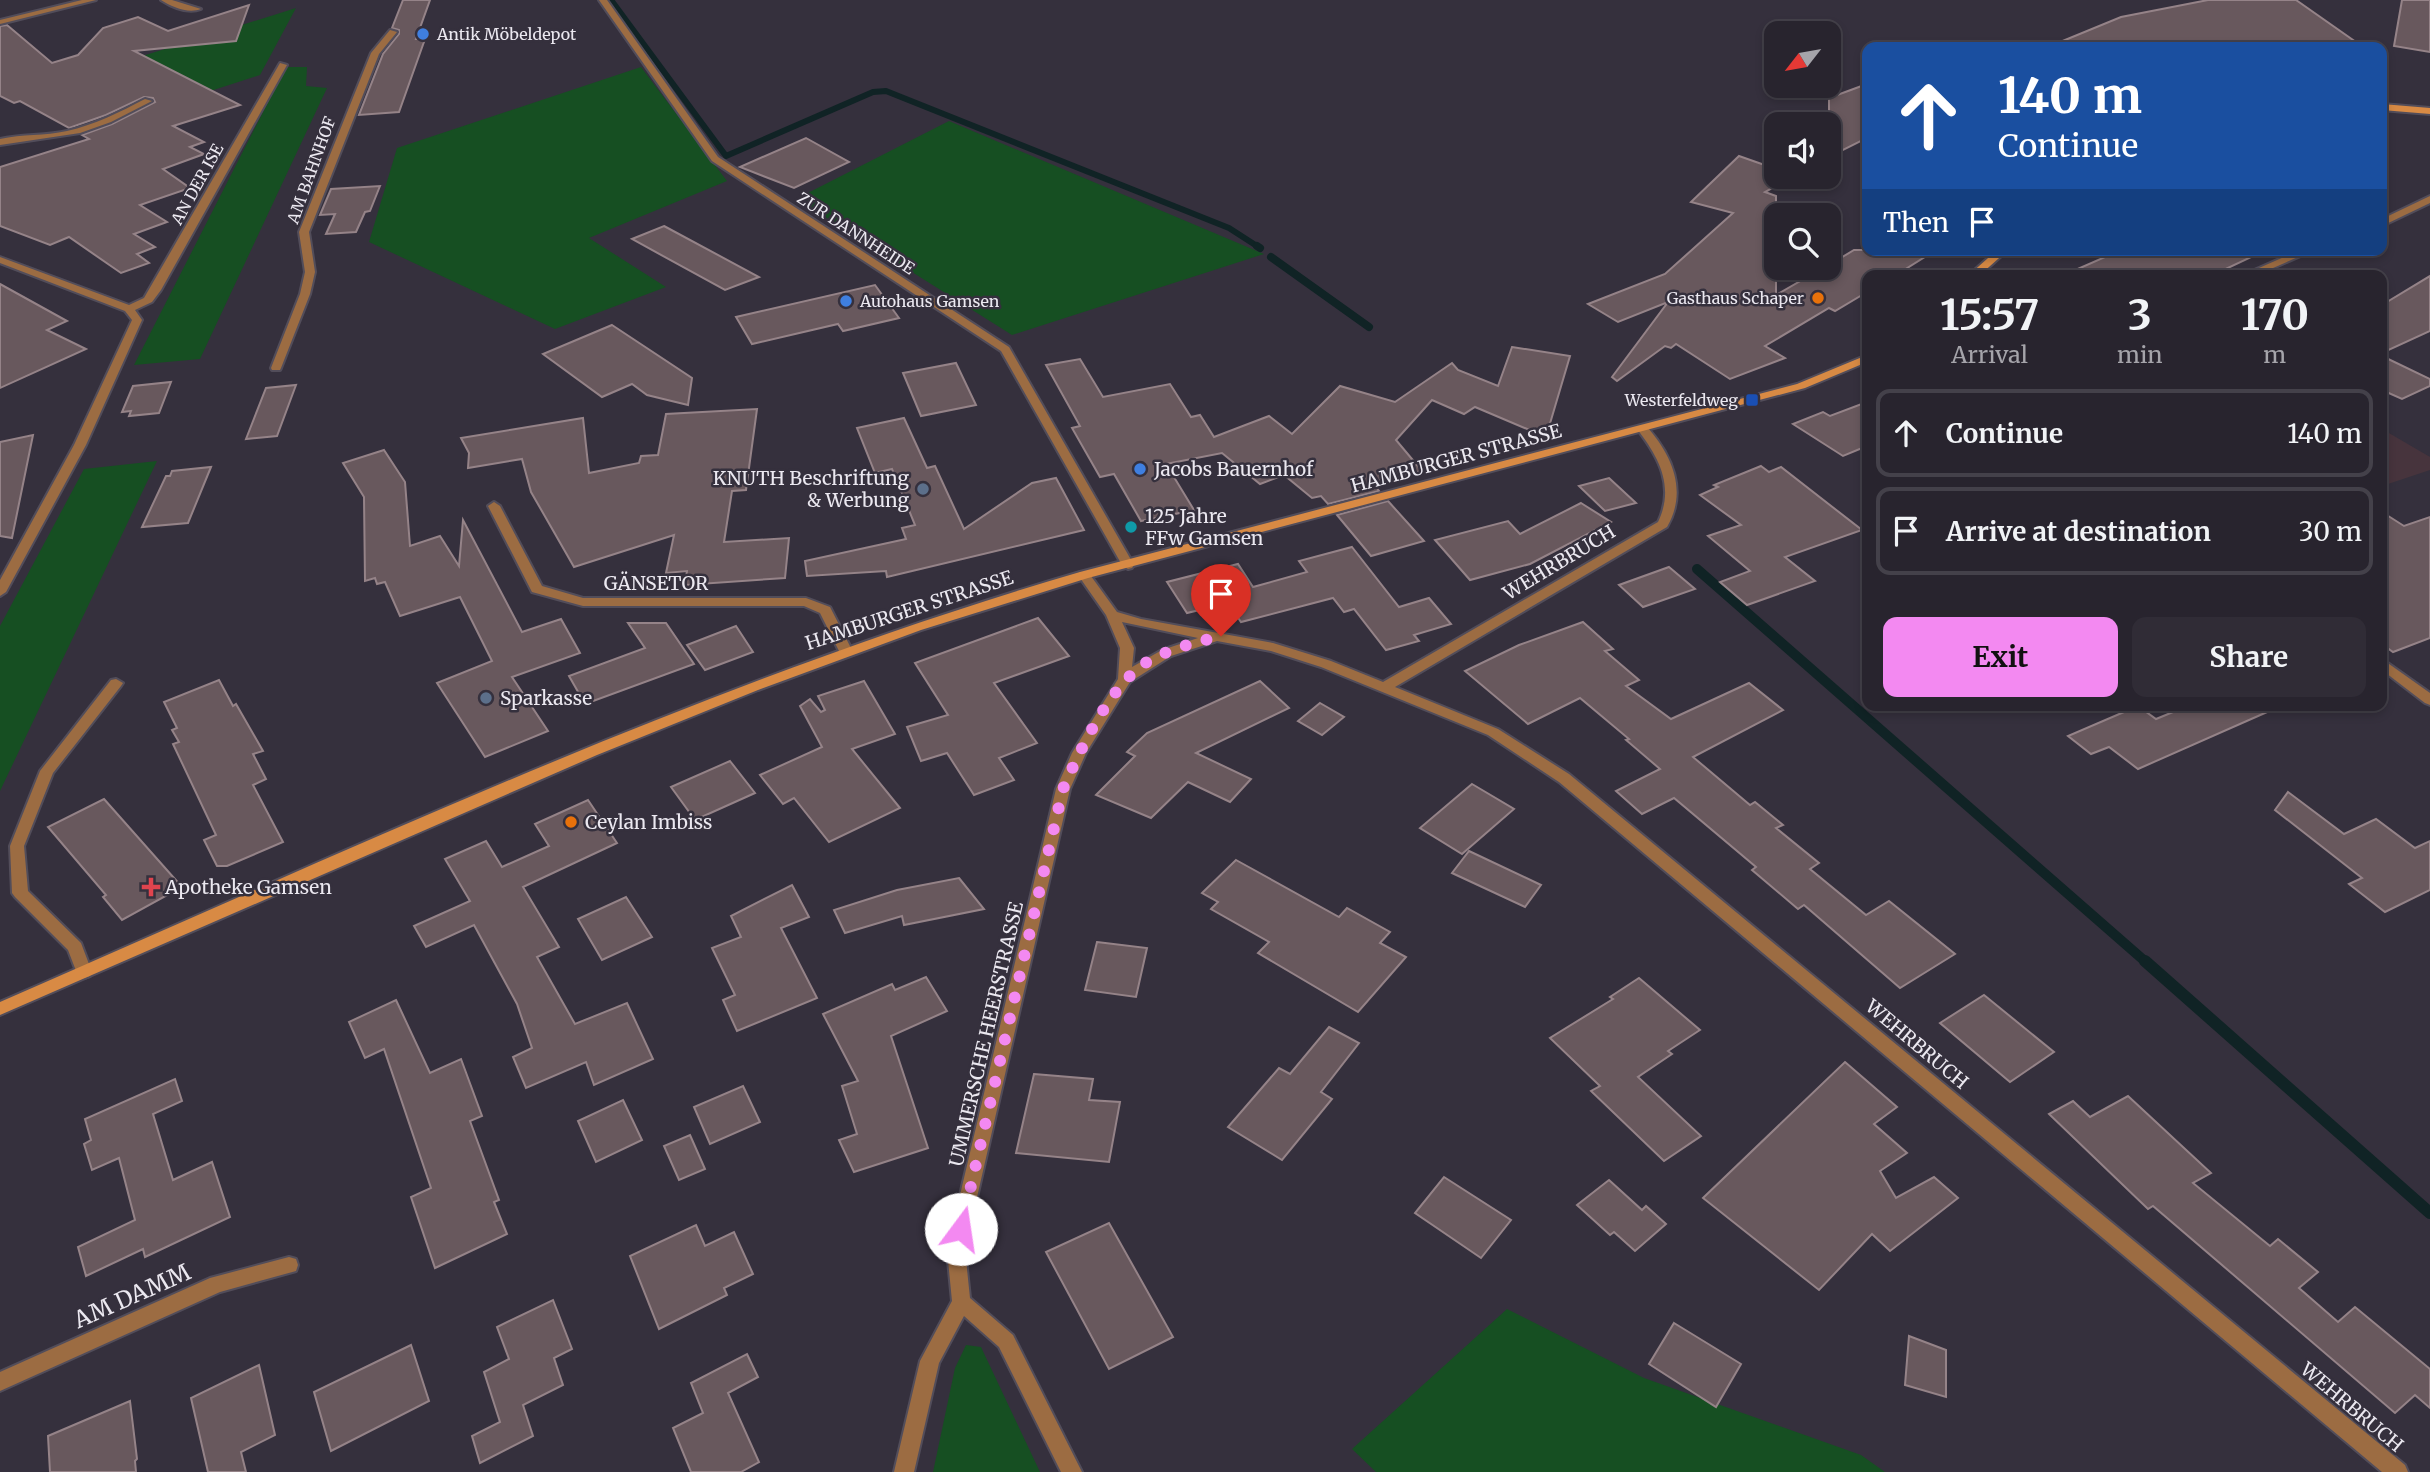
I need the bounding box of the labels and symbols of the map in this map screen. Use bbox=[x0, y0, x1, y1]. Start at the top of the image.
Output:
north arrow bbox=[1764, 21, 1841, 98]
place label: Antik Möbeldepot bbox=[436, 24, 577, 44]
marker: Antik Möbeldepot bbox=[415, 26, 431, 42]
street label: AM BAHNHOF bbox=[282, 114, 340, 227]
street label: AN DER ISE bbox=[166, 139, 228, 229]
street label: ZUR DANNHEIDE bbox=[794, 188, 919, 279]
place label: Gasthaus Schaper bbox=[1667, 288, 1804, 308]
marker: Gasthaus Schaper bbox=[1810, 290, 1826, 306]
place label: Autohaus Gamsen bbox=[859, 291, 1000, 311]
marker: Autohaus Gamsen bbox=[838, 293, 854, 309]
place label: Westerfeldweg bbox=[1624, 390, 1738, 410]
marker: Westerfeldweg bbox=[1744, 392, 1760, 408]
street label: HAMBURGER STRASSE bbox=[1348, 418, 1564, 498]
place label: Jacobs Bauernhof bbox=[1153, 457, 1314, 481]
marker: Jacobs Bauernhof bbox=[1132, 461, 1148, 477]
place label: KNUTH Beschriftung & Werbung bbox=[713, 466, 909, 512]
marker: KNUTH Beschriftung & Werbung bbox=[915, 481, 931, 497]
place label: 125 Jahre FFw Gamsen bbox=[1145, 504, 1264, 550]
marker: 125 Jahre FFw Gamsen bbox=[1123, 519, 1139, 535]
street label: WEHRBRUCH bbox=[1498, 519, 1620, 605]
pin bbox=[1191, 564, 1251, 636]
street label: HAMBURGER STRASSE bbox=[802, 565, 1016, 655]
street label: GÄNSETOR bbox=[604, 571, 709, 595]
place label: Sparkasse bbox=[500, 686, 592, 710]
marker: Sparkasse bbox=[478, 690, 494, 706]
place label: Ceylan Imbiss bbox=[585, 810, 712, 834]
marker: Ceylan Imbiss bbox=[563, 814, 579, 830]
place label: Apotheke Gamsen bbox=[164, 875, 332, 899]
marker: Apotheke Gamsen bbox=[143, 879, 159, 895]
street label: UMMERSCHE HEERSTRASSE bbox=[944, 899, 1028, 1169]
street label: WEHRBRUCH bbox=[1860, 993, 1973, 1094]
position arrow bbox=[924, 1192, 998, 1266]
street label: AM DAMM bbox=[68, 1257, 195, 1335]
street label: WEHRBRUCH bbox=[2295, 1356, 2408, 1457]

